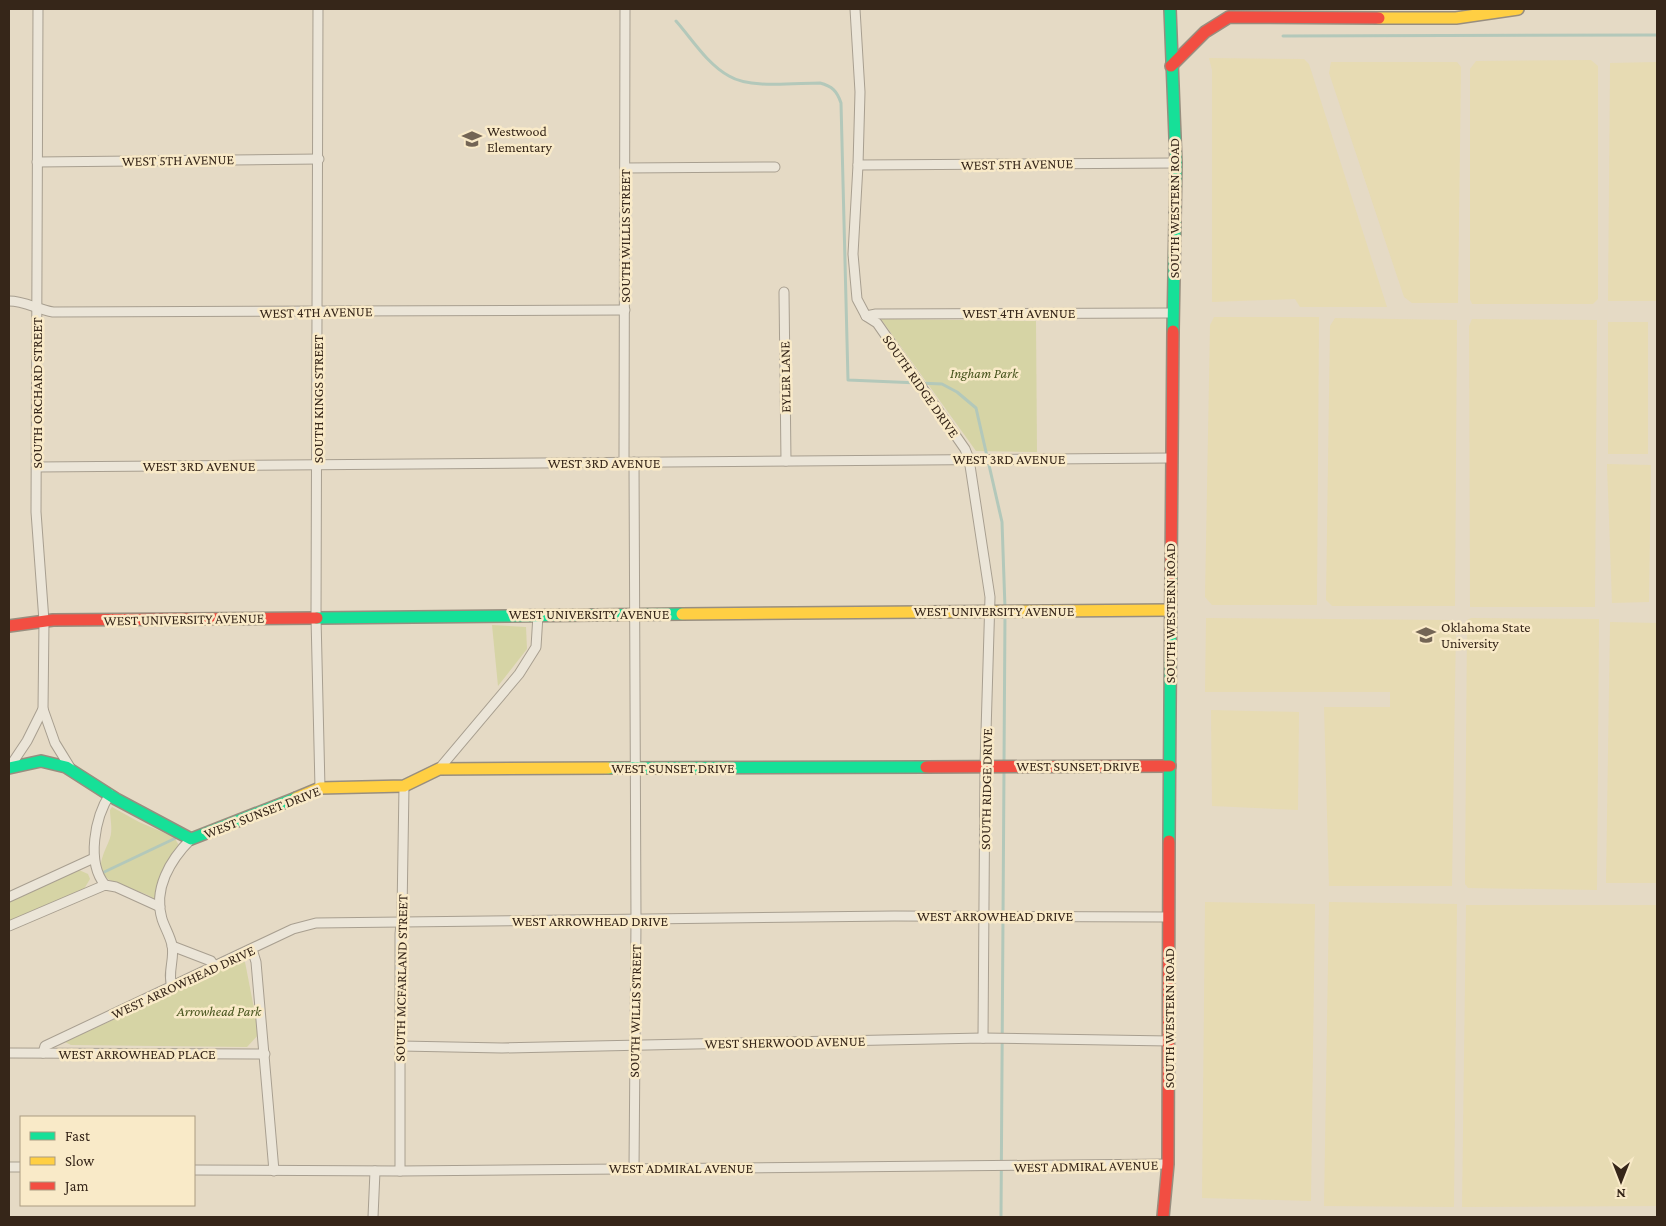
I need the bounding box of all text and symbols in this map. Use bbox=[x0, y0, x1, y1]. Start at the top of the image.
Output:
place label: Westwood Elementary bbox=[487, 123, 552, 155]
school or university icon: Westwood Elementary bbox=[461, 128, 483, 150]
street label: SOUTH WESTERN ROAD bbox=[1166, 138, 1182, 278]
street label: WEST 5TH AVENUE bbox=[122, 151, 235, 169]
street label: WEST 5TH AVENUE bbox=[961, 155, 1074, 173]
street label: SOUTH WILLIS STREET bbox=[617, 169, 633, 303]
street label: WEST 4TH AVENUE bbox=[259, 303, 373, 321]
street label: WEST 4TH AVENUE bbox=[963, 305, 1076, 321]
street label: SOUTH ORCHARD STREET bbox=[29, 317, 45, 469]
street label: SOUTH RIDGE DRIVE bbox=[880, 332, 963, 441]
street label: SOUTH KINGS STREET bbox=[310, 334, 326, 463]
street label: EYLER LANE bbox=[776, 341, 794, 413]
park label: Ingham Park bbox=[950, 365, 1019, 381]
street label: WEST 3RD AVENUE bbox=[953, 451, 1066, 467]
street label: WEST 3RD AVENUE bbox=[548, 455, 661, 471]
street label: WEST 3RD AVENUE bbox=[143, 458, 256, 474]
street label: SOUTH WESTERN ROAD bbox=[1162, 543, 1178, 683]
street label: WEST UNIVERSITY AVENUE bbox=[914, 603, 1075, 619]
street label: WEST UNIVERSITY AVENUE bbox=[509, 606, 670, 622]
street label: WEST UNIVERSITY AVENUE bbox=[104, 610, 265, 628]
place label: Oklahoma State University bbox=[1441, 619, 1530, 651]
school or university icon: Oklahoma State University bbox=[1415, 624, 1437, 646]
street label: SOUTH RIDGE DRIVE bbox=[977, 728, 995, 850]
street label: WEST SUNSET DRIVE bbox=[1016, 758, 1140, 774]
street label: WEST SUNSET DRIVE bbox=[611, 760, 735, 776]
street label: WEST SUNSET DRIVE bbox=[202, 782, 323, 842]
street label: SOUTH MCFARLAND STREET bbox=[392, 894, 410, 1062]
street label: WEST ARROWHEAD DRIVE bbox=[917, 908, 1073, 924]
street label: WEST ARROWHEAD DRIVE bbox=[512, 913, 668, 929]
street label: WEST ARROWHEAD DRIVE bbox=[109, 942, 258, 1022]
street label: SOUTH WILLIS STREET bbox=[626, 944, 644, 1078]
street label: SOUTH WESTERN ROAD bbox=[1161, 948, 1177, 1088]
park label: Arrowhead Park bbox=[176, 1003, 262, 1019]
street label: WEST SHERWOOD AVENUE bbox=[705, 1033, 866, 1051]
street label: WEST ARROWHEAD PLACE bbox=[58, 1046, 216, 1062]
legend bbox=[20, 1116, 195, 1206]
text: Fast bbox=[65, 1128, 91, 1144]
text: Slow bbox=[65, 1153, 95, 1169]
north arrow bbox=[1596, 1156, 1646, 1206]
street label: WEST ADMIRAL AVENUE bbox=[1014, 1157, 1159, 1175]
street label: WEST ADMIRAL AVENUE bbox=[609, 1160, 754, 1176]
text: Jam bbox=[63, 1178, 88, 1195]
text: N bbox=[1616, 1186, 1626, 1202]

